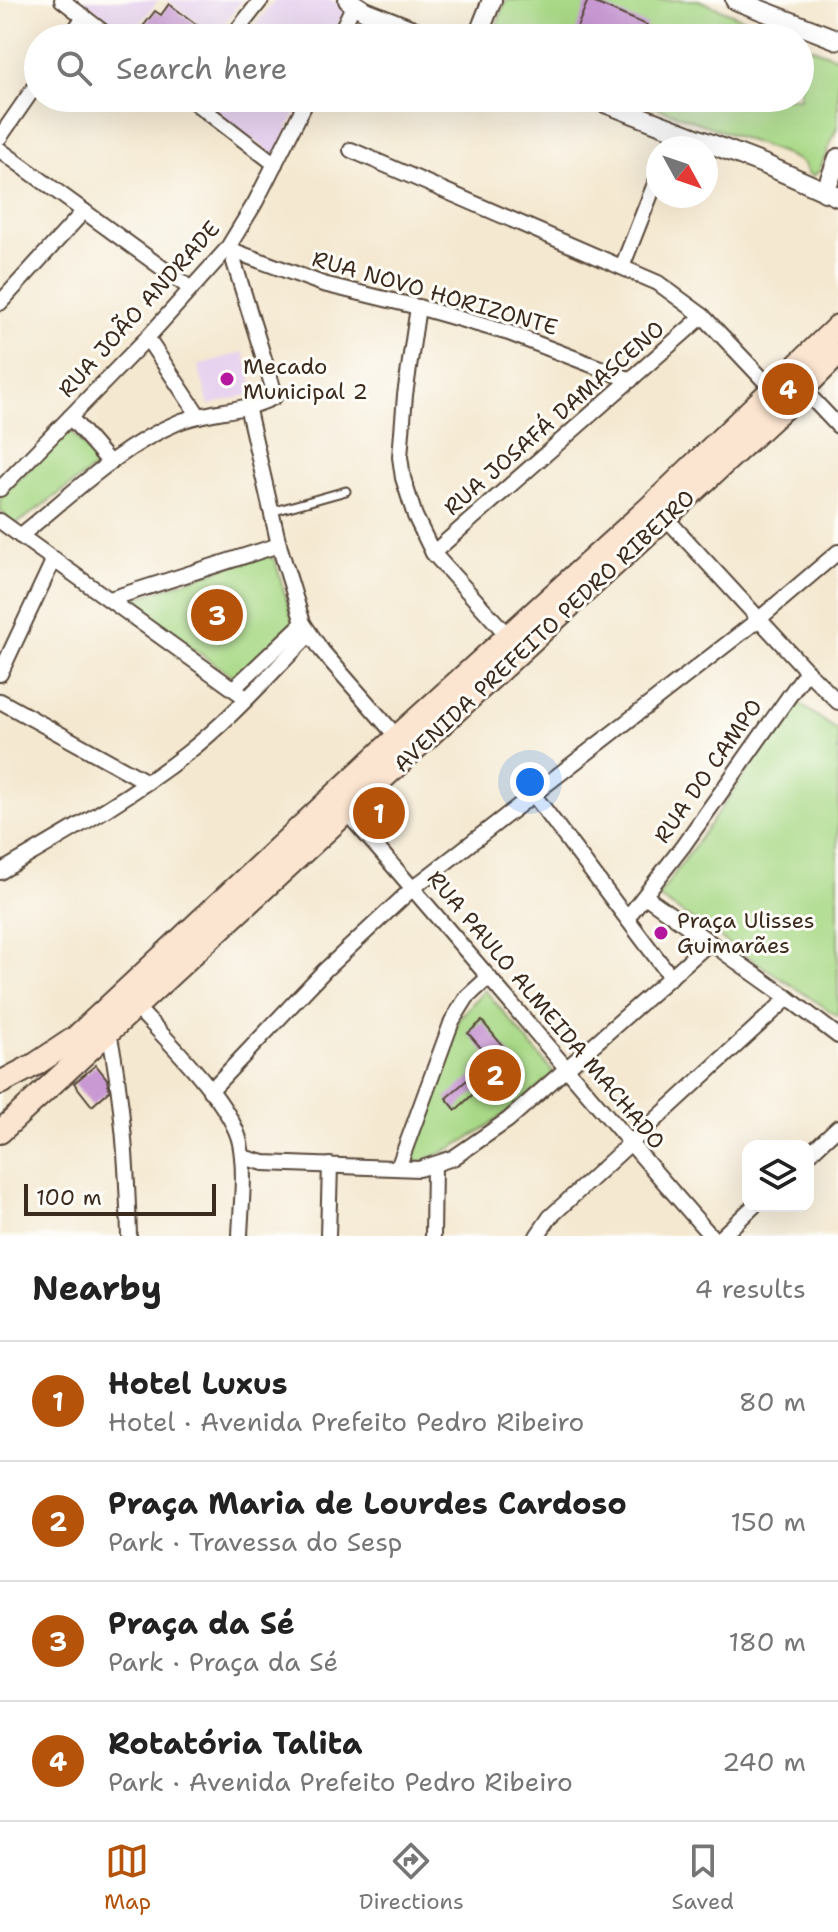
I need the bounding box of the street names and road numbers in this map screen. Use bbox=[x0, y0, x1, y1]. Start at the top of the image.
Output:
street label: RUA JOÃO ANDRADE bbox=[52, 214, 226, 404]
street label: RUA NOVO HORIZONTE bbox=[309, 244, 561, 342]
street label: RUA JOSAFÁ DAMASCENO bbox=[438, 314, 670, 522]
street label: AVENIDA PREFEITO PEDRO RIBEIRO bbox=[387, 483, 701, 779]
street label: RUA DO CAMPO bbox=[647, 693, 769, 849]
street label: RUA PAULO ALMEIDA MACHADO bbox=[421, 865, 671, 1155]

